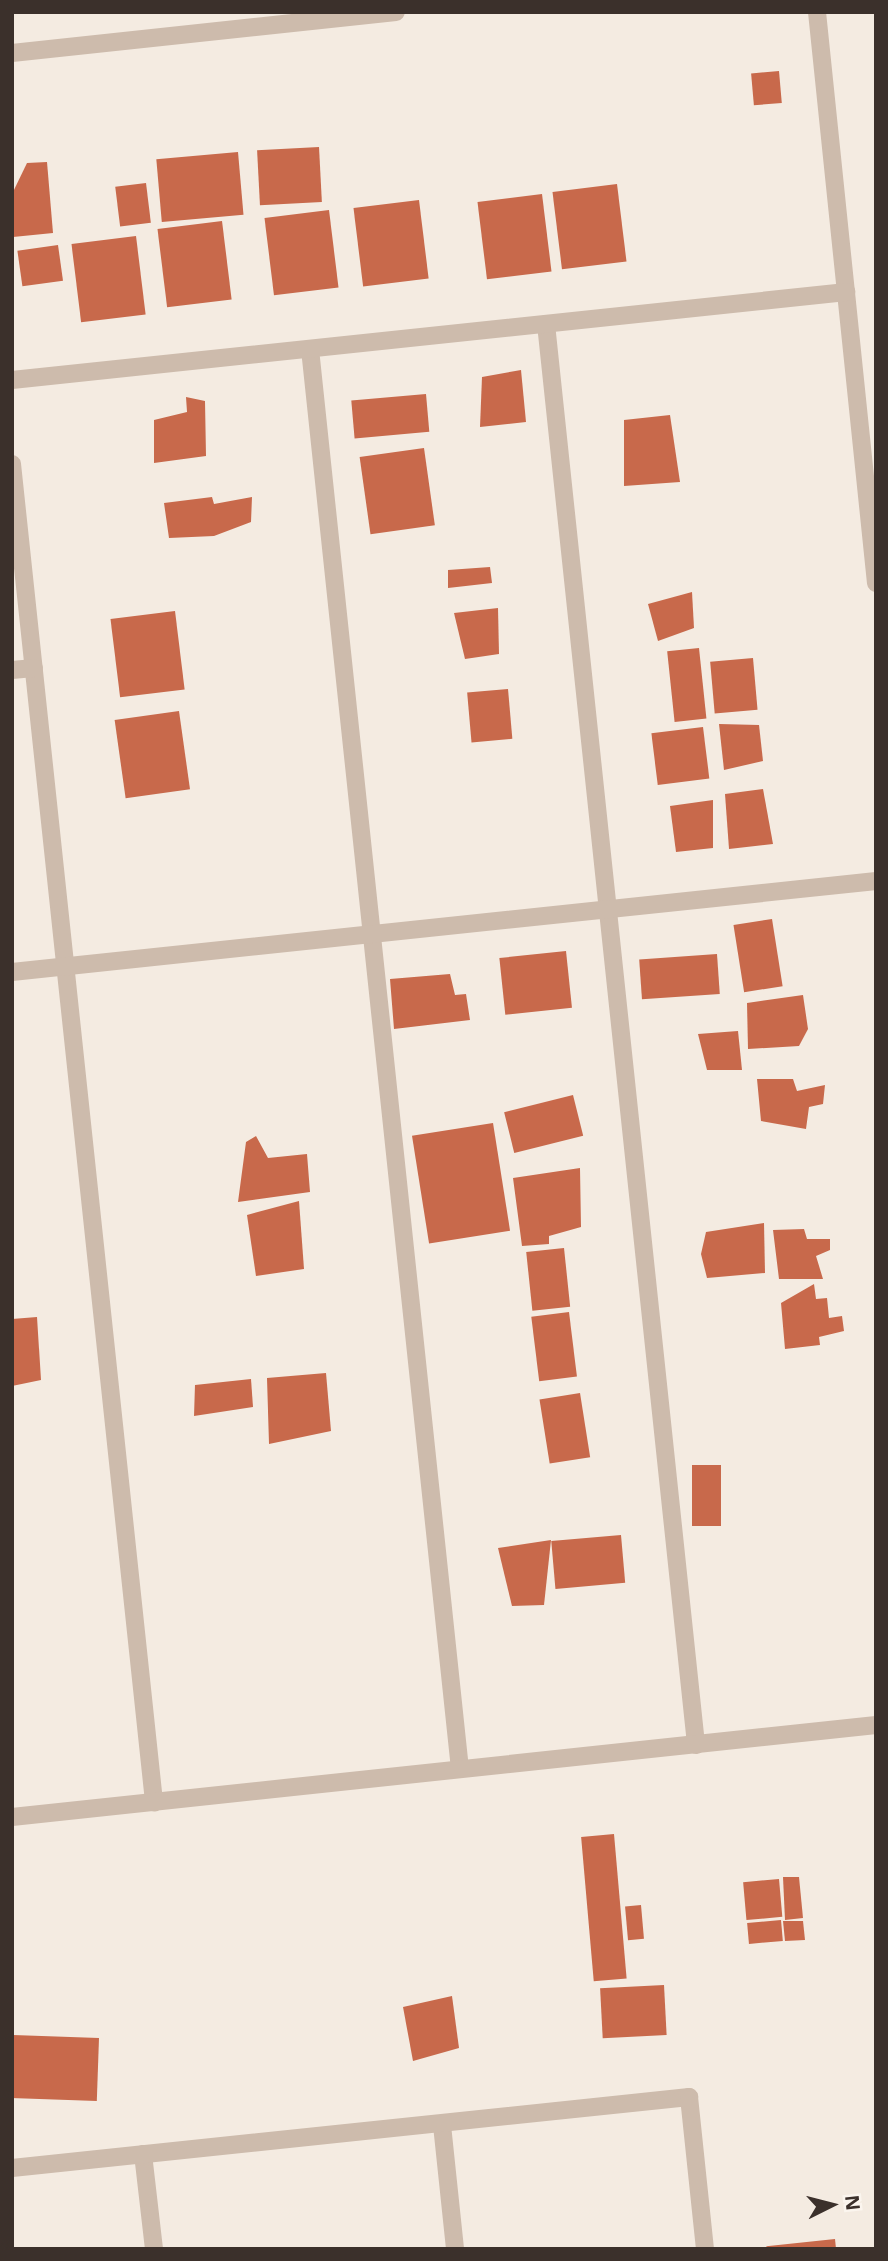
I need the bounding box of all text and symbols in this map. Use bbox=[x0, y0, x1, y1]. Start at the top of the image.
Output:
north arrow bbox=[797, 2170, 867, 2240]
text: N bbox=[839, 2194, 867, 2212]

